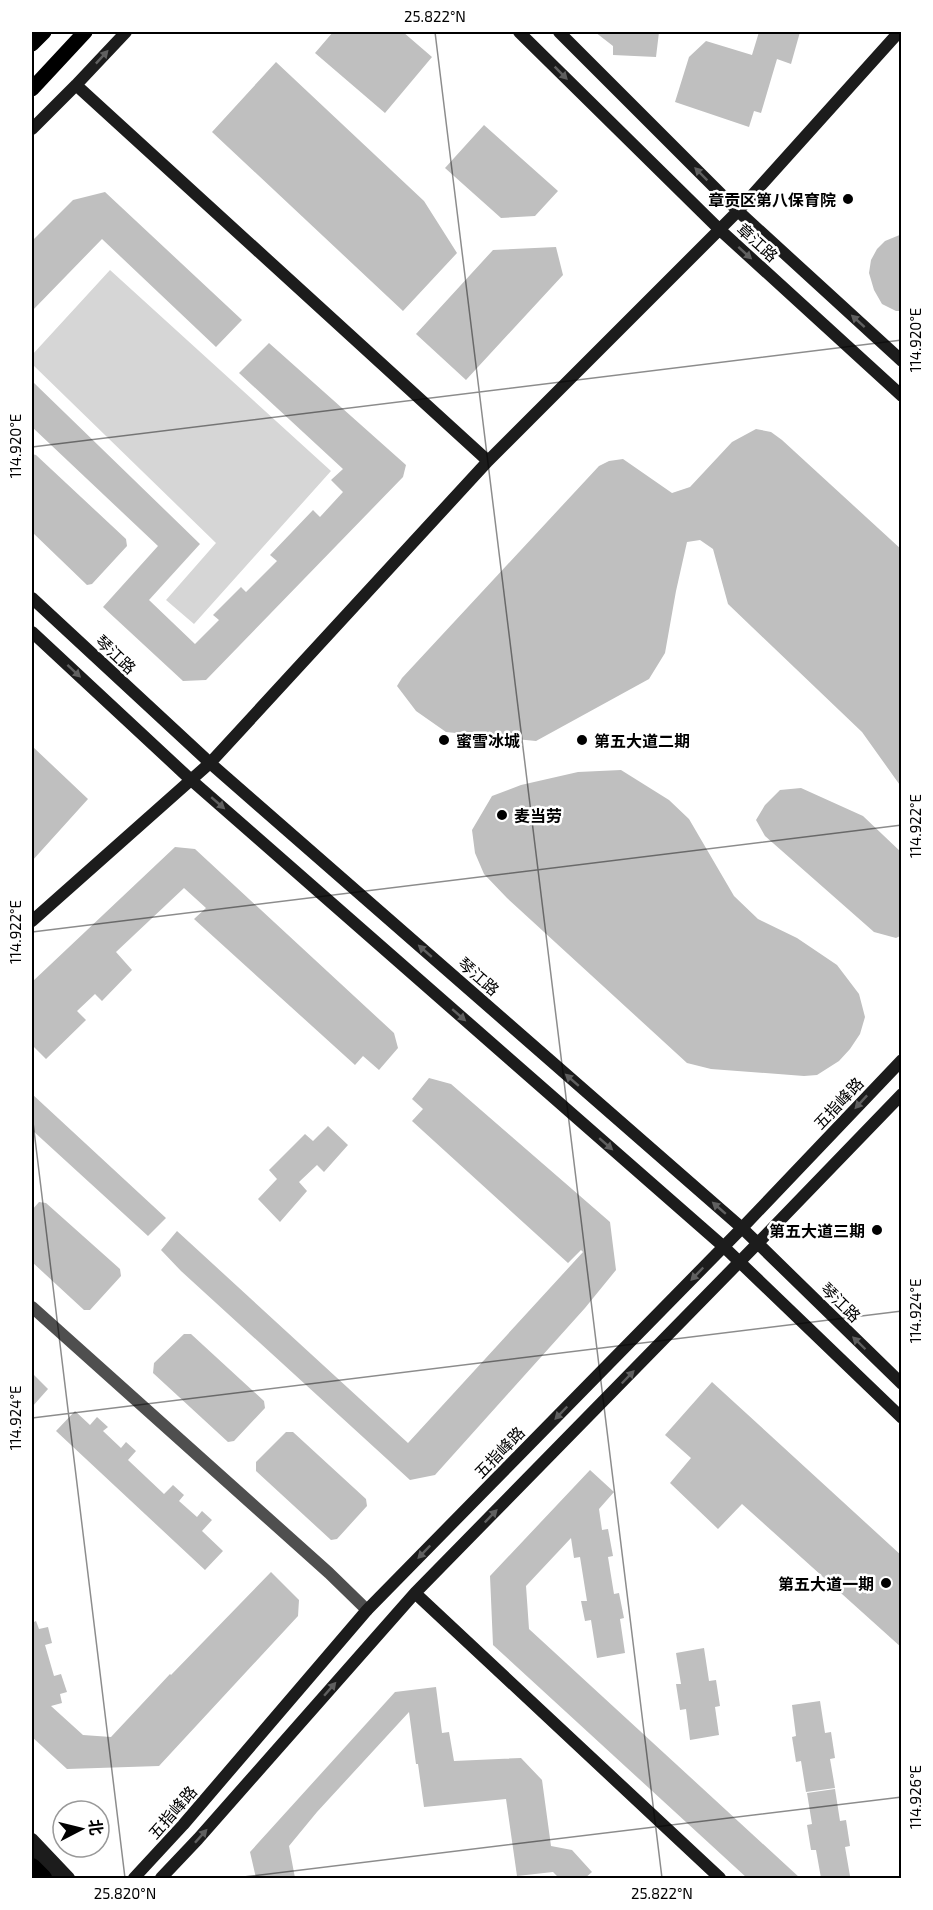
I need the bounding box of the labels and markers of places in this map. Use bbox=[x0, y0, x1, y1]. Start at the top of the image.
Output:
place label: 章贡区第八保育院 bbox=[708, 190, 836, 209]
marker: 章贡区第八保育院 bbox=[841, 192, 855, 206]
place label: 蜜雪冰城 bbox=[456, 731, 520, 750]
place label: 第五大道二期 bbox=[594, 731, 690, 750]
marker: 蜜雪冰城 bbox=[437, 733, 451, 747]
marker: 第五大道二期 bbox=[575, 733, 589, 747]
place label: 麦当劳 bbox=[514, 806, 562, 825]
marker: 麦当劳 bbox=[495, 808, 509, 822]
place label: 第五大道三期 bbox=[769, 1221, 865, 1240]
marker: 第五大道三期 bbox=[870, 1223, 884, 1237]
place label: 第五大道一期 bbox=[778, 1574, 874, 1593]
marker: 第五大道一期 bbox=[879, 1576, 893, 1590]

